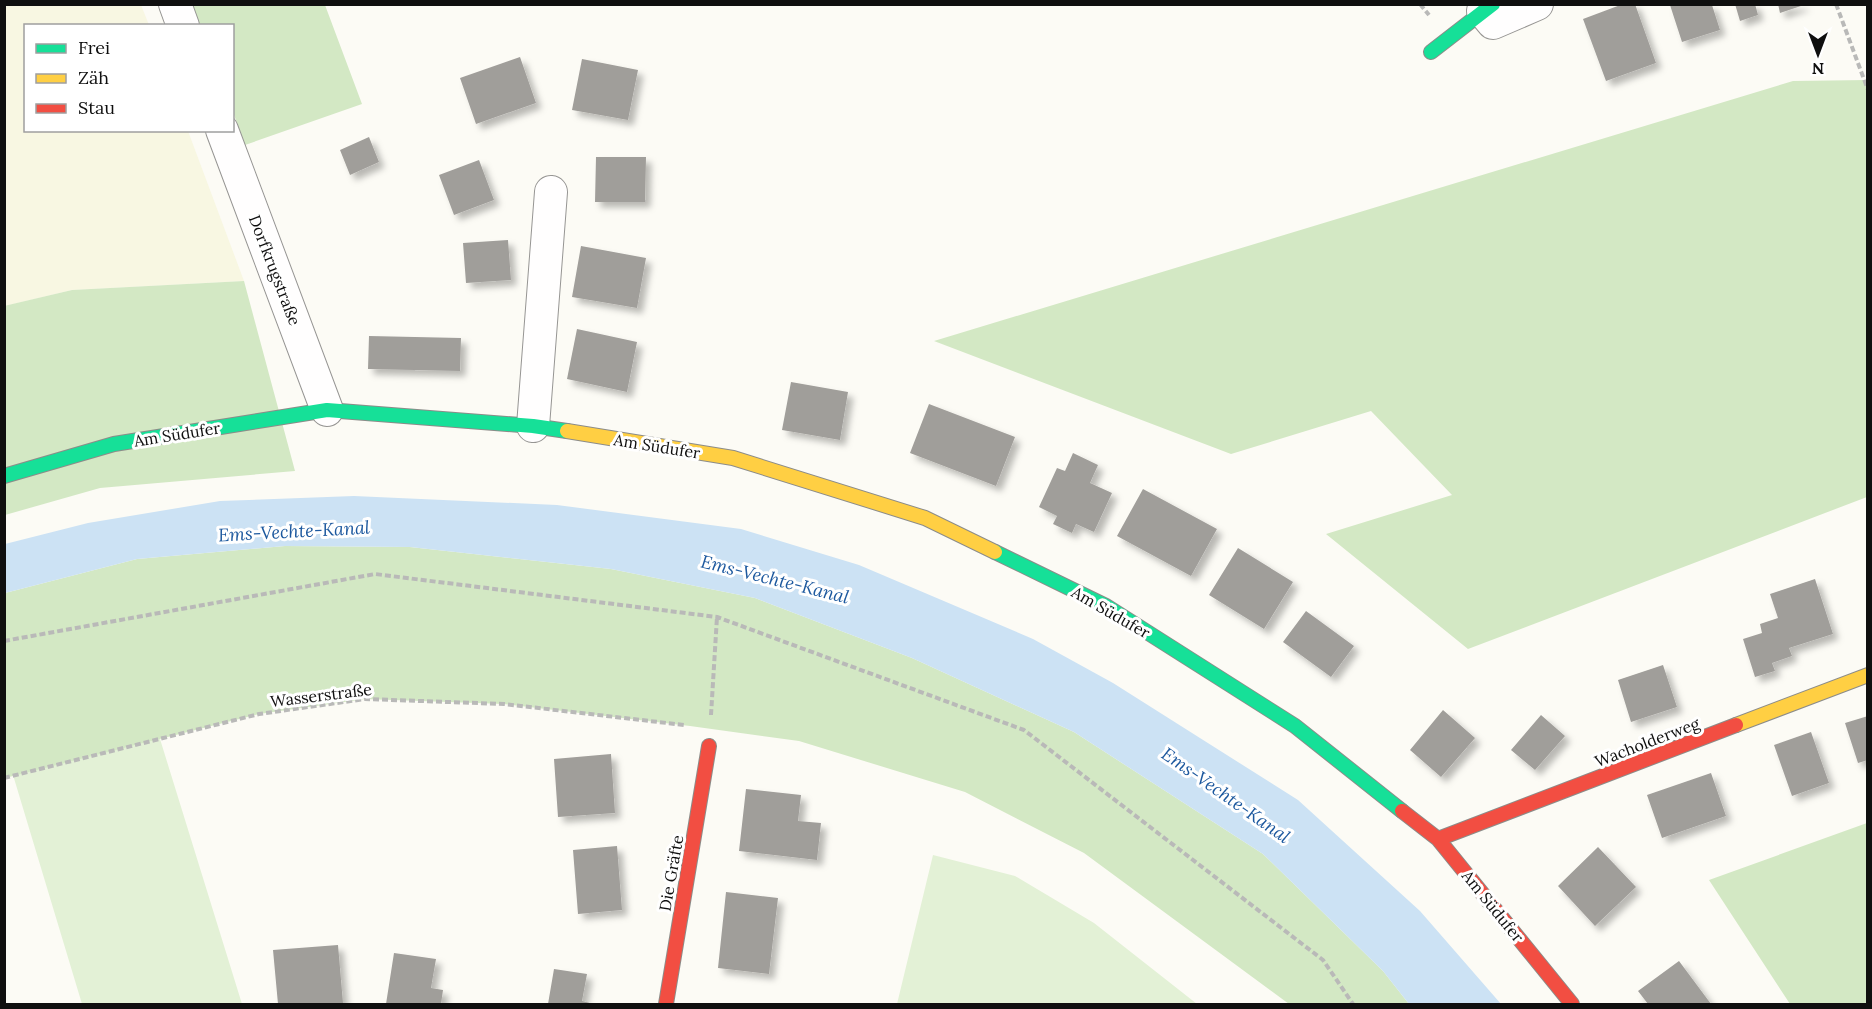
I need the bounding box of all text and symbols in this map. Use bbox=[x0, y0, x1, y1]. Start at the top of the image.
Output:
legend bbox=[24, 24, 234, 132]
north arrow bbox=[1788, 24, 1848, 84]
text: Frei bbox=[78, 36, 110, 59]
text: N bbox=[1812, 59, 1824, 79]
text: Zäh bbox=[78, 66, 109, 89]
text: Stau bbox=[78, 96, 115, 119]
street label: Dorfkrugstraße bbox=[245, 212, 305, 328]
street label: Am Südufer bbox=[131, 417, 222, 451]
street label: Am Südufer bbox=[611, 429, 702, 463]
water label: Ems-Vechte-Kanal bbox=[218, 516, 370, 546]
water label: Ems-Vechte-Kanal bbox=[699, 549, 851, 609]
street label: Am Südufer bbox=[1067, 581, 1154, 642]
street label: Wasserstraße bbox=[269, 679, 373, 711]
street label: Wacholderweg bbox=[1592, 712, 1703, 771]
water label: Ems-Vechte-Kanal bbox=[1157, 742, 1295, 848]
street label: Die Gräfte bbox=[654, 833, 688, 913]
street label: Am Südufer bbox=[1457, 865, 1528, 946]

